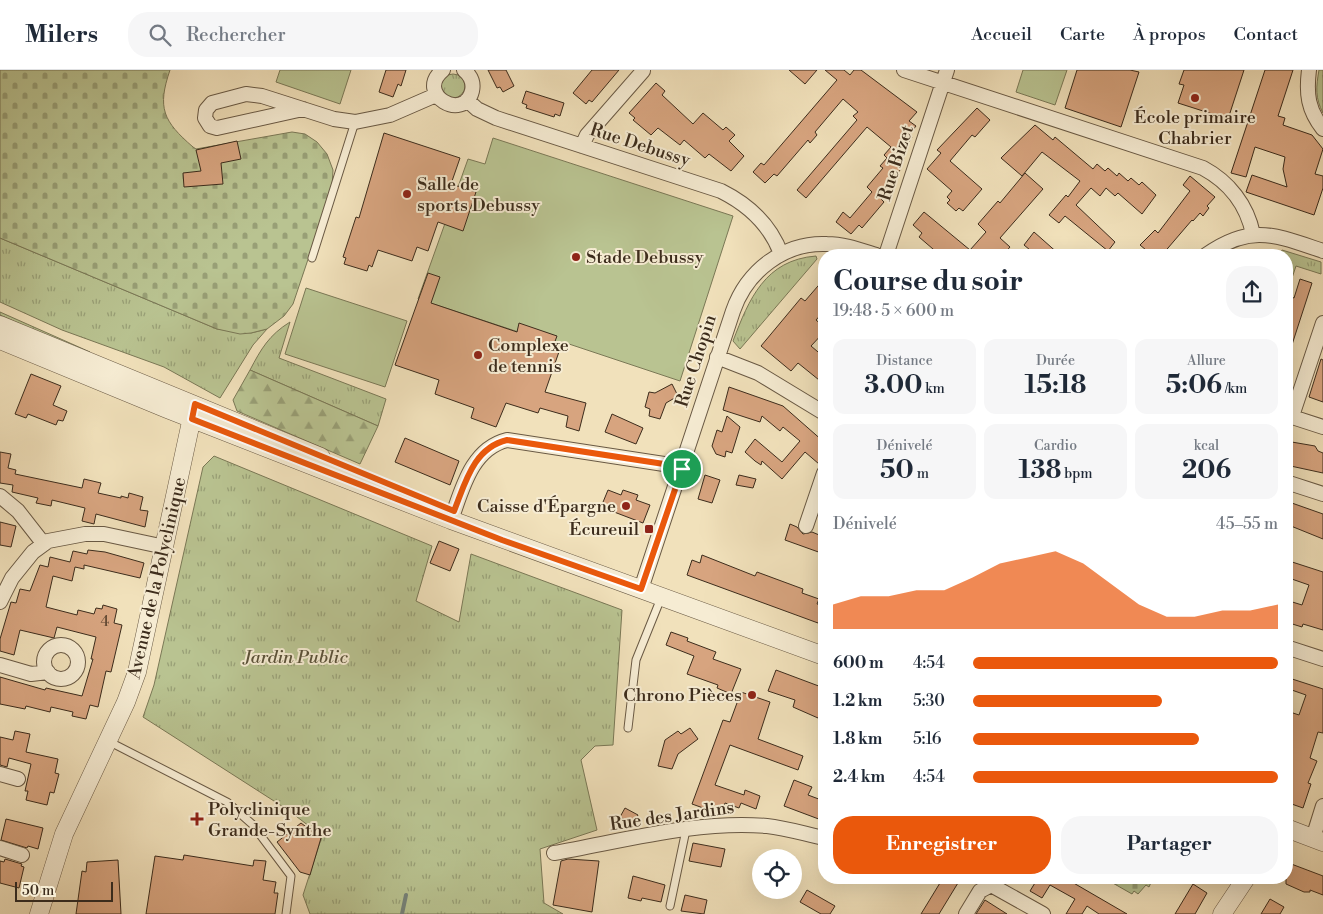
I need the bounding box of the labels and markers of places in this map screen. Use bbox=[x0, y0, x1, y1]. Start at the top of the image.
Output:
marker: École primaire Chabrier bbox=[1189, 92, 1201, 104]
place label: École primaire Chabrier bbox=[1134, 106, 1256, 150]
place label: Salle de sports Debussy bbox=[417, 173, 540, 217]
marker: Salle de sports Debussy bbox=[401, 188, 413, 200]
place label: Stade Debussy bbox=[586, 246, 704, 269]
marker: Stade Debussy bbox=[570, 251, 582, 263]
place label: Complexe de tennis bbox=[488, 334, 569, 378]
marker: Complexe de tennis bbox=[472, 349, 484, 361]
pin bbox=[661, 448, 703, 490]
place label: Caisse d'Épargne bbox=[477, 495, 616, 518]
marker: Caisse d'Épargne bbox=[620, 500, 632, 512]
place label: Écureuil bbox=[569, 518, 640, 541]
marker: Écureuil bbox=[643, 523, 655, 535]
place label: Chrono Pièces bbox=[623, 684, 742, 707]
marker: Chrono Pièces bbox=[746, 689, 758, 701]
place label: Polyclinique Grande-Synthe bbox=[208, 798, 332, 842]
marker: Polyclinique Grande-Synthe bbox=[190, 812, 204, 826]

